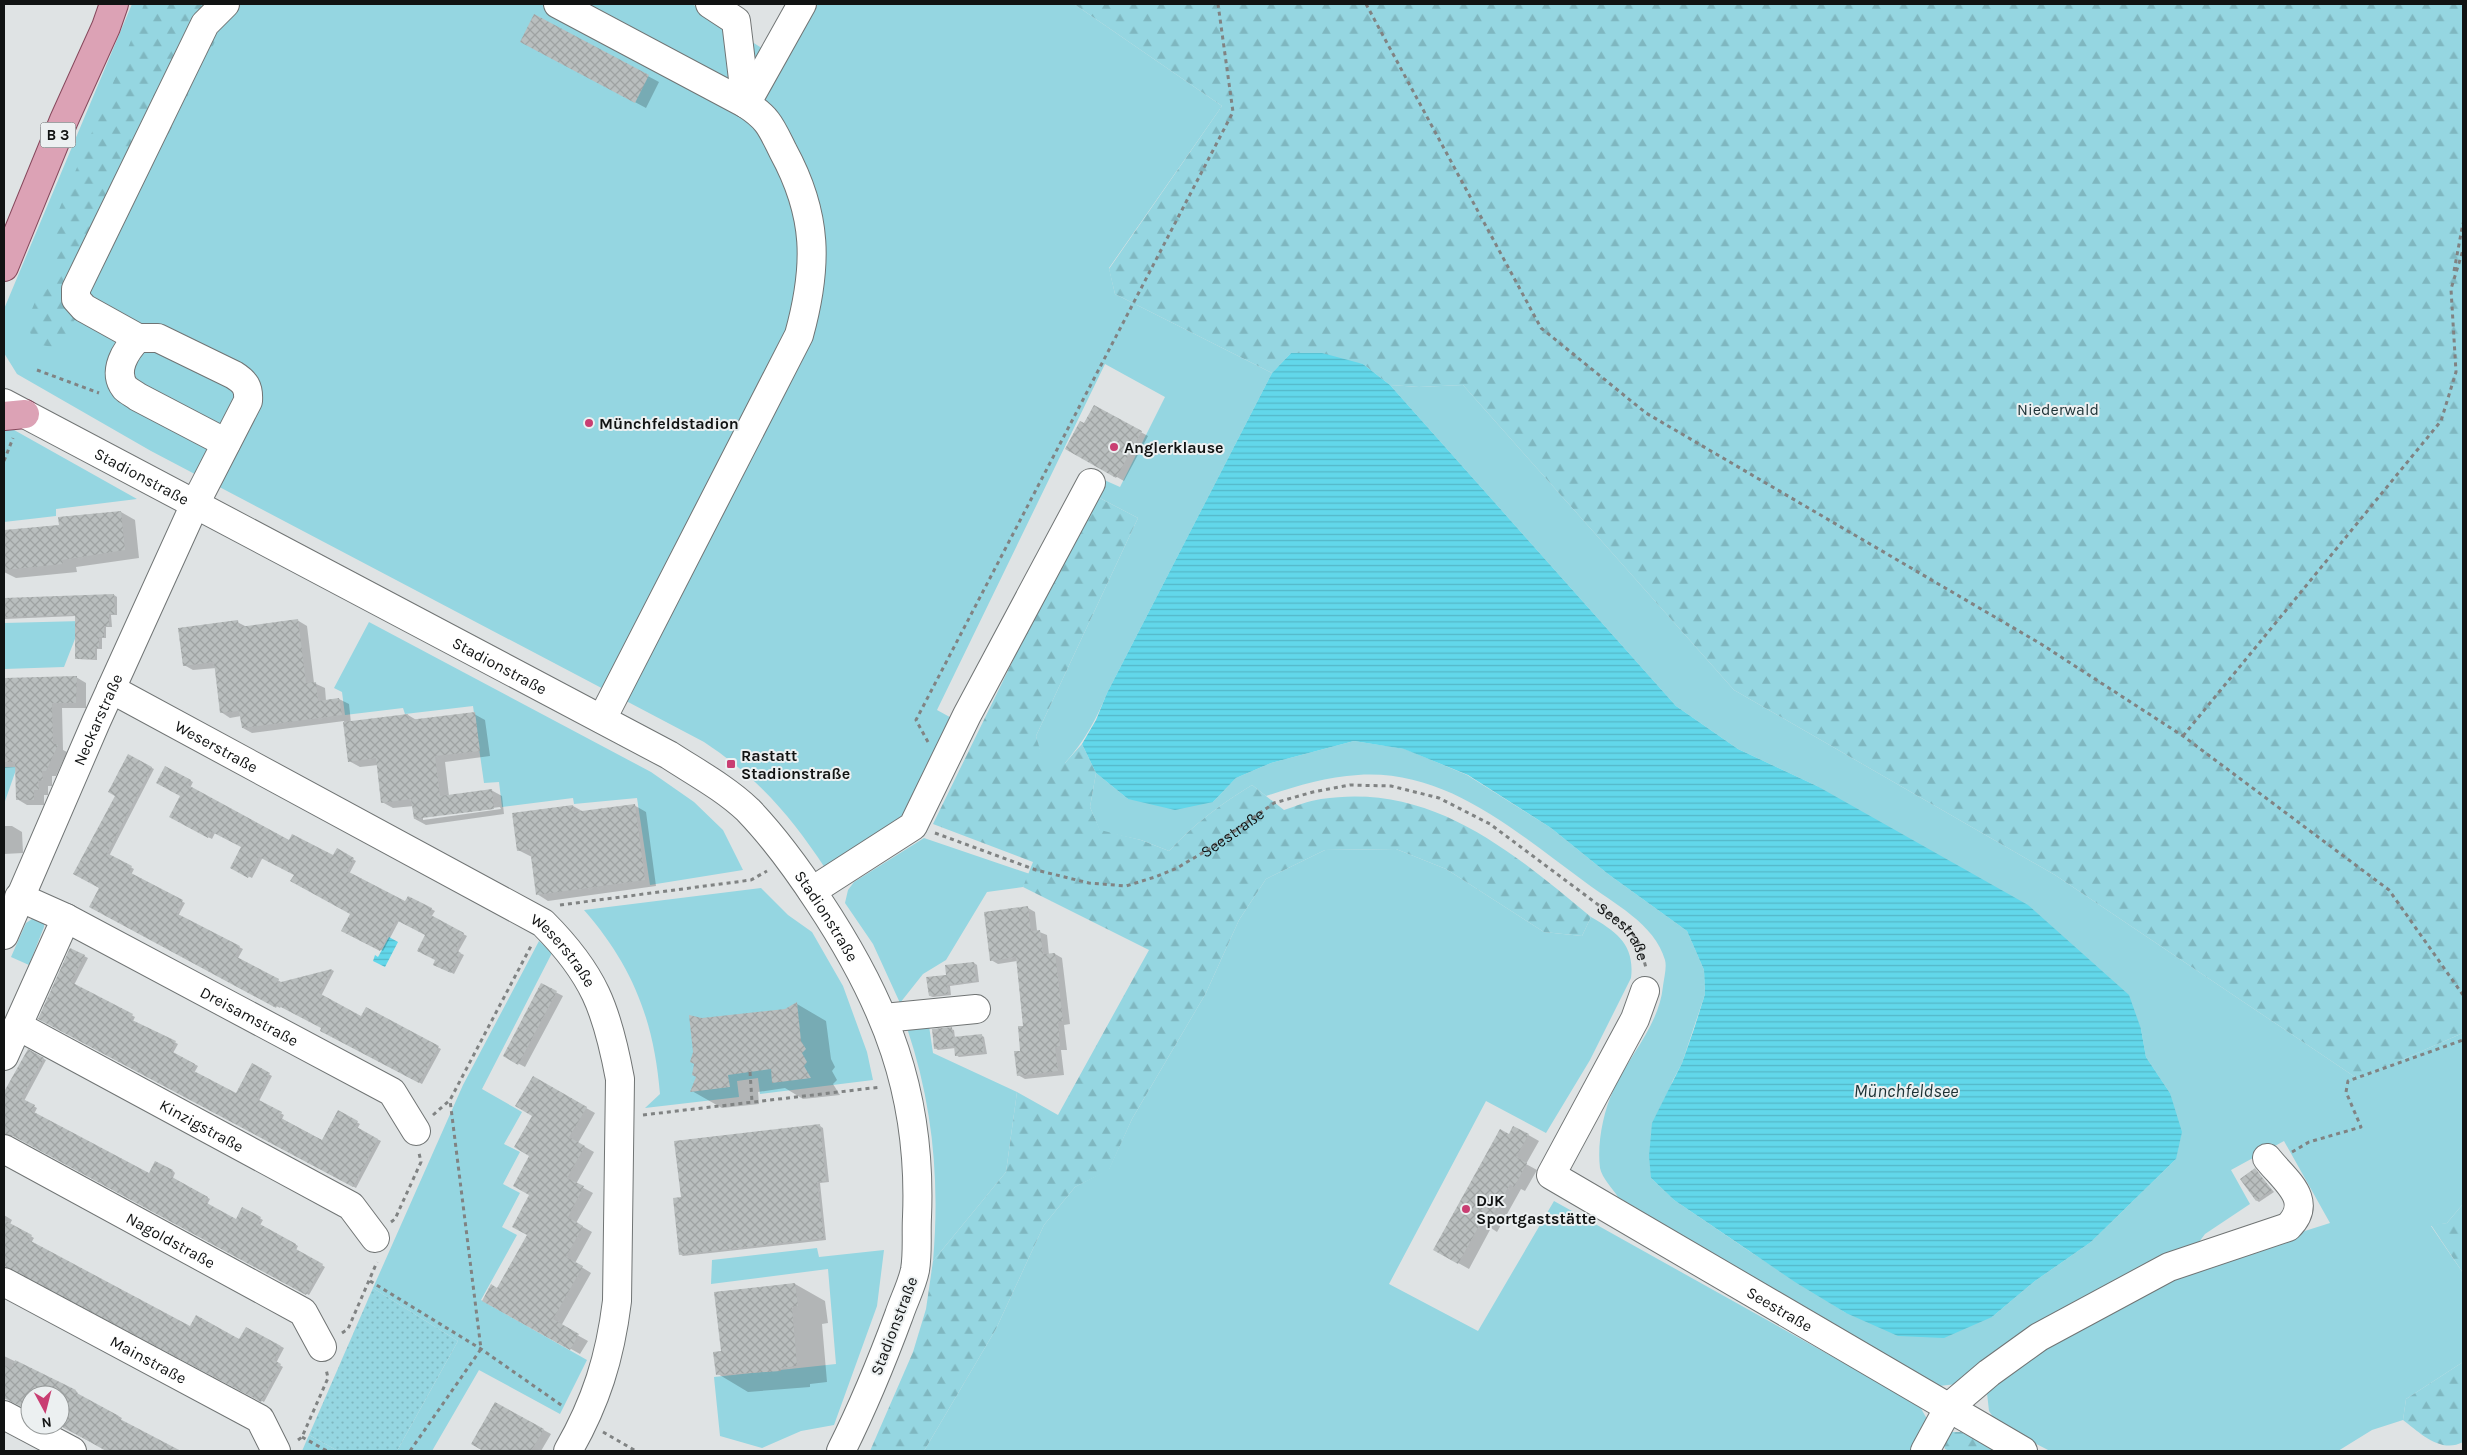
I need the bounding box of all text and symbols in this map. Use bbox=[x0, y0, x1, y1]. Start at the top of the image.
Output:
road number: B 3 bbox=[40, 122, 76, 148]
park label: Niederwald bbox=[2017, 400, 2099, 419]
place label: Münchfeldstadion bbox=[599, 414, 739, 433]
marker: Münchfeldstadion bbox=[583, 417, 595, 429]
place label: Anglerklause bbox=[1124, 438, 1224, 457]
marker: Anglerklause bbox=[1108, 441, 1120, 453]
street label: Stadionstraße bbox=[91, 443, 192, 509]
street label: Stadionstraße bbox=[449, 633, 550, 698]
street label: Neckarstraße bbox=[69, 671, 126, 768]
street label: Weserstraße bbox=[172, 716, 261, 776]
place label: Rastatt Stadionstraße bbox=[741, 746, 850, 783]
marker: Rastatt Stadionstraße bbox=[725, 758, 737, 770]
street label: Seestraße bbox=[1197, 804, 1268, 861]
street label: Stadionstraße bbox=[791, 866, 863, 965]
street label: Seestraße bbox=[1594, 898, 1653, 963]
street label: Weserstraße bbox=[528, 909, 600, 990]
street label: Dreisamstraße bbox=[197, 982, 302, 1050]
water label: Münchfeldsee bbox=[1854, 1080, 1958, 1102]
street label: Kinzigstraße bbox=[157, 1095, 247, 1156]
place label: DJK Sportgaststätte bbox=[1476, 1191, 1596, 1228]
marker: DJK Sportgaststätte bbox=[1460, 1203, 1472, 1215]
street label: Nagoldstraße bbox=[123, 1208, 219, 1272]
street label: Stadionstraße bbox=[866, 1274, 922, 1378]
street label: Seestraße bbox=[1743, 1282, 1816, 1335]
street label: Mainstraße bbox=[107, 1331, 190, 1388]
north arrow bbox=[20, 1385, 70, 1435]
text: N bbox=[41, 1413, 53, 1431]

